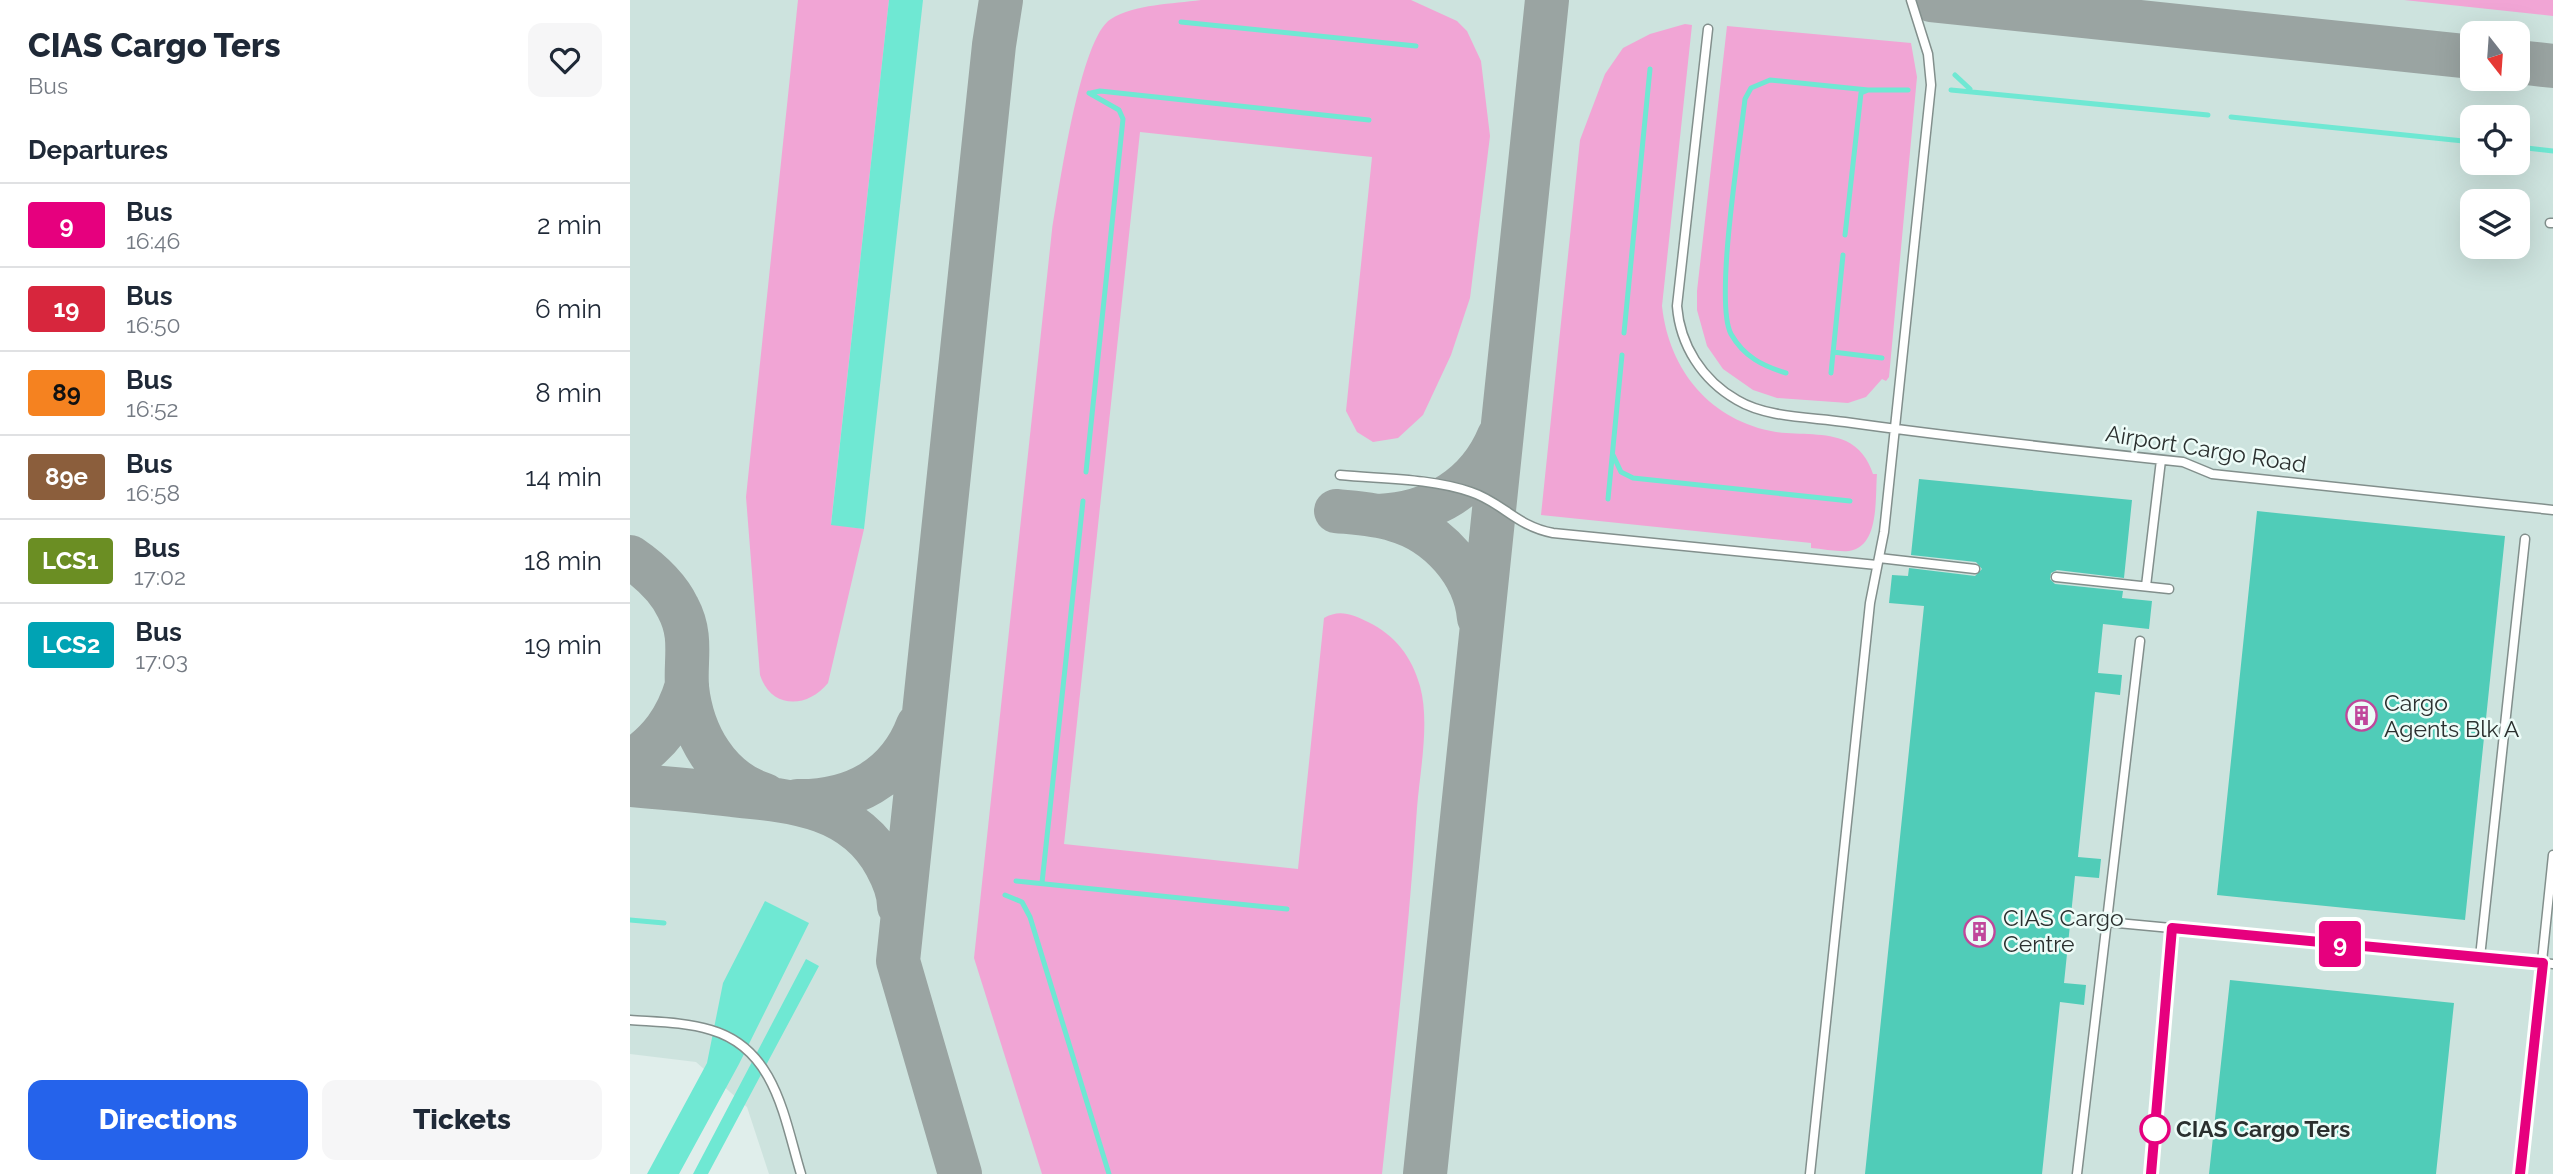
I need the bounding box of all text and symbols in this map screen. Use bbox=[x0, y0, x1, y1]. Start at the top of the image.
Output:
north arrow bbox=[2460, 21, 2530, 91]
map controls bbox=[2460, 21, 2530, 259]
button: heart bbox=[528, 23, 602, 97]
text: CIAS Cargo Ters bbox=[28, 26, 281, 65]
text: Bus bbox=[28, 72, 68, 99]
button: locate bbox=[2460, 105, 2530, 175]
text: Departures bbox=[28, 135, 168, 165]
button: layers bbox=[2460, 189, 2530, 259]
text: Bus bbox=[126, 197, 173, 227]
text: 9 bbox=[59, 210, 74, 239]
text: 2 min bbox=[537, 210, 602, 240]
text: 16:46 bbox=[126, 227, 180, 254]
text: Bus bbox=[126, 281, 173, 311]
text: 19 bbox=[54, 294, 80, 323]
text: 6 min bbox=[535, 294, 602, 324]
text: 16:50 bbox=[126, 311, 181, 338]
text: Bus bbox=[126, 365, 173, 395]
text: 89 bbox=[52, 378, 81, 407]
text: 8 min bbox=[535, 378, 602, 408]
text: 16:52 bbox=[126, 395, 179, 422]
street label: Airport Cargo Road bbox=[2104, 419, 2309, 478]
text: Bus bbox=[126, 449, 173, 479]
text: 89e bbox=[45, 462, 88, 491]
text: 14 min bbox=[525, 462, 602, 492]
text: 16:58 bbox=[126, 479, 180, 506]
text: Bus bbox=[134, 533, 180, 563]
text: LCS1 bbox=[42, 546, 99, 575]
text: 18 min bbox=[524, 546, 602, 576]
text: 17:02 bbox=[134, 563, 186, 590]
text: Bus bbox=[135, 617, 182, 647]
text: LCS2 bbox=[42, 630, 100, 659]
text: 19 min bbox=[524, 630, 602, 660]
text: 17:03 bbox=[135, 647, 188, 674]
place label: Cargo Agents Blk A bbox=[2384, 689, 2520, 742]
building icon: Cargo Agents Blk A bbox=[2344, 699, 2378, 733]
place label: CIAS Cargo Centre bbox=[2003, 904, 2124, 957]
building icon: CIAS Cargo Centre bbox=[1963, 914, 1997, 948]
line badge: 9 bbox=[2317, 921, 2363, 967]
text: 9 bbox=[2333, 929, 2347, 958]
button: Directions bbox=[28, 1080, 308, 1160]
button: Tickets bbox=[322, 1080, 602, 1160]
marker: CIAS Cargo Ters bbox=[2140, 1114, 2170, 1144]
place label: CIAS Cargo Ters bbox=[2176, 1115, 2350, 1142]

